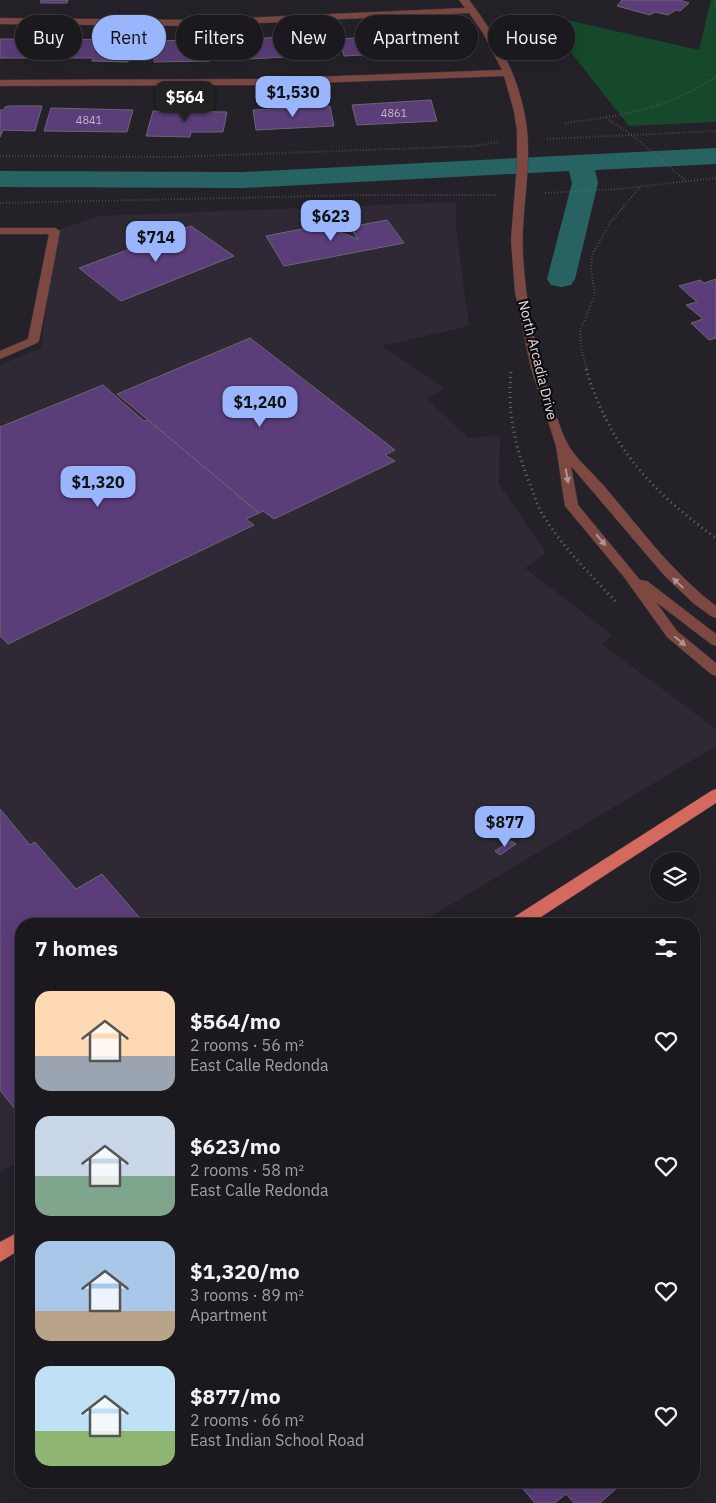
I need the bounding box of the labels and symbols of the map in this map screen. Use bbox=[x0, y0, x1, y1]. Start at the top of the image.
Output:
pin: $1,530 bbox=[252, 76, 334, 118]
pin: $564 bbox=[155, 80, 215, 123]
house number: 4861 bbox=[381, 106, 408, 120]
house number: 4841 bbox=[76, 113, 103, 127]
pin: $623 bbox=[301, 200, 361, 242]
pin: $714 bbox=[126, 220, 186, 263]
street label: North Arcadia Drive bbox=[514, 298, 562, 422]
pin: $1,240 bbox=[219, 386, 301, 428]
pin: $1,320 bbox=[57, 466, 139, 508]
one-way arrow bbox=[563, 468, 571, 484]
one-way arrow bbox=[595, 534, 606, 547]
one-way arrow bbox=[672, 577, 684, 589]
one-way arrow bbox=[673, 635, 686, 646]
pin: $877 bbox=[475, 806, 535, 848]

